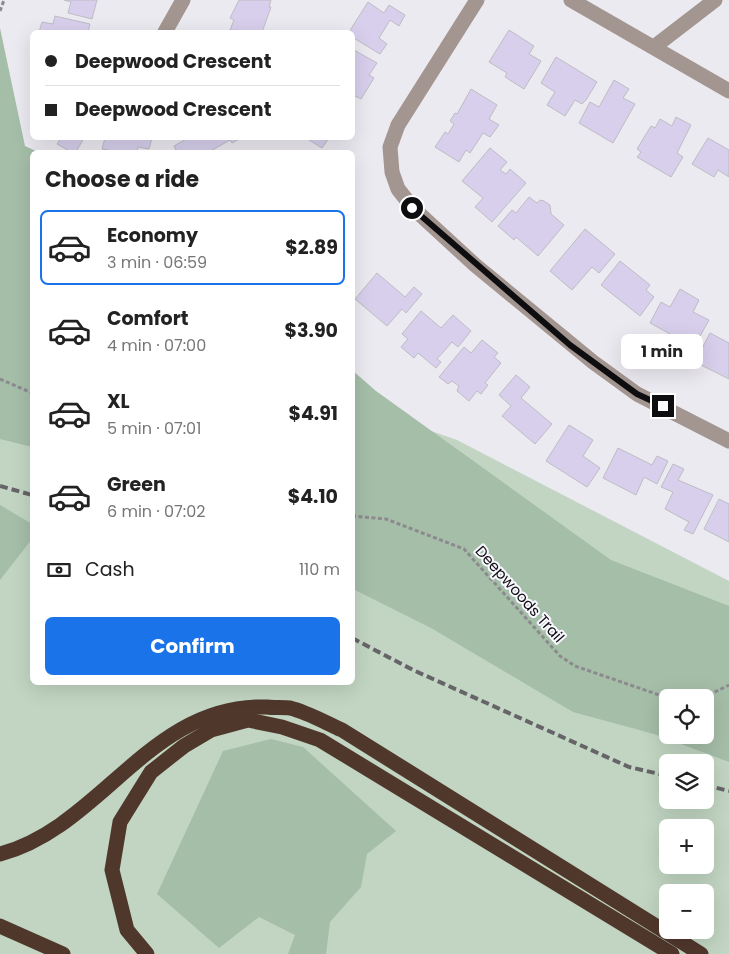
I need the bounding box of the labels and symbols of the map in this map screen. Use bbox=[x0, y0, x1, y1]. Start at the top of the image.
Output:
route start bbox=[401, 197, 423, 219]
callout: 1 min bbox=[622, 334, 704, 368]
route end bbox=[652, 395, 674, 417]
street label: Deepwoods Trail bbox=[471, 541, 569, 647]

